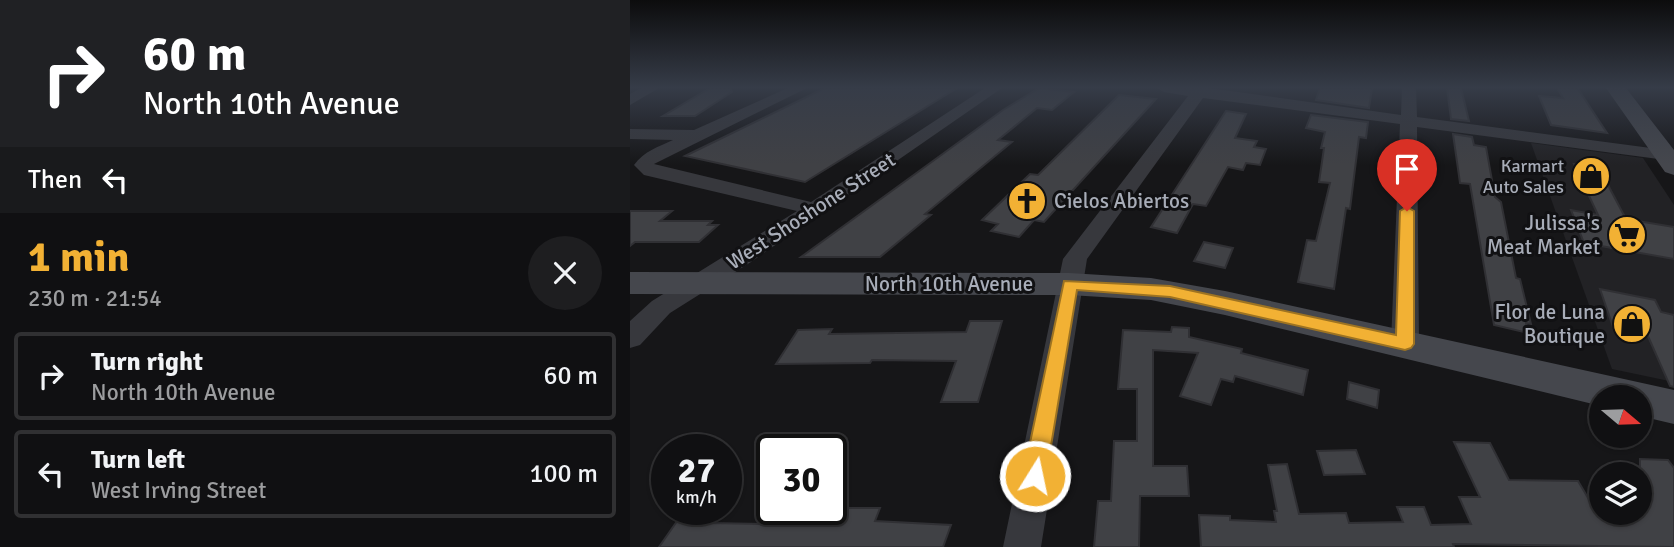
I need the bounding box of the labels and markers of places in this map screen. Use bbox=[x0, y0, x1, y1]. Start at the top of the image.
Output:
pin bbox=[1377, 139, 1437, 211]
place label: Karmart Auto Sales bbox=[1483, 155, 1564, 198]
shop icon: Karmart Auto Sales bbox=[1570, 155, 1612, 197]
church icon: Cielos Abiertos bbox=[1006, 180, 1048, 222]
place label: Cielos Abiertos bbox=[1054, 188, 1189, 214]
place label: Julissa's Meat Market bbox=[1487, 210, 1600, 260]
supermarket icon: Julissa's Meat Market bbox=[1606, 214, 1648, 256]
place label: Flor de Luna Boutique bbox=[1495, 299, 1605, 349]
shop icon: Flor de Luna Boutique bbox=[1611, 303, 1653, 345]

